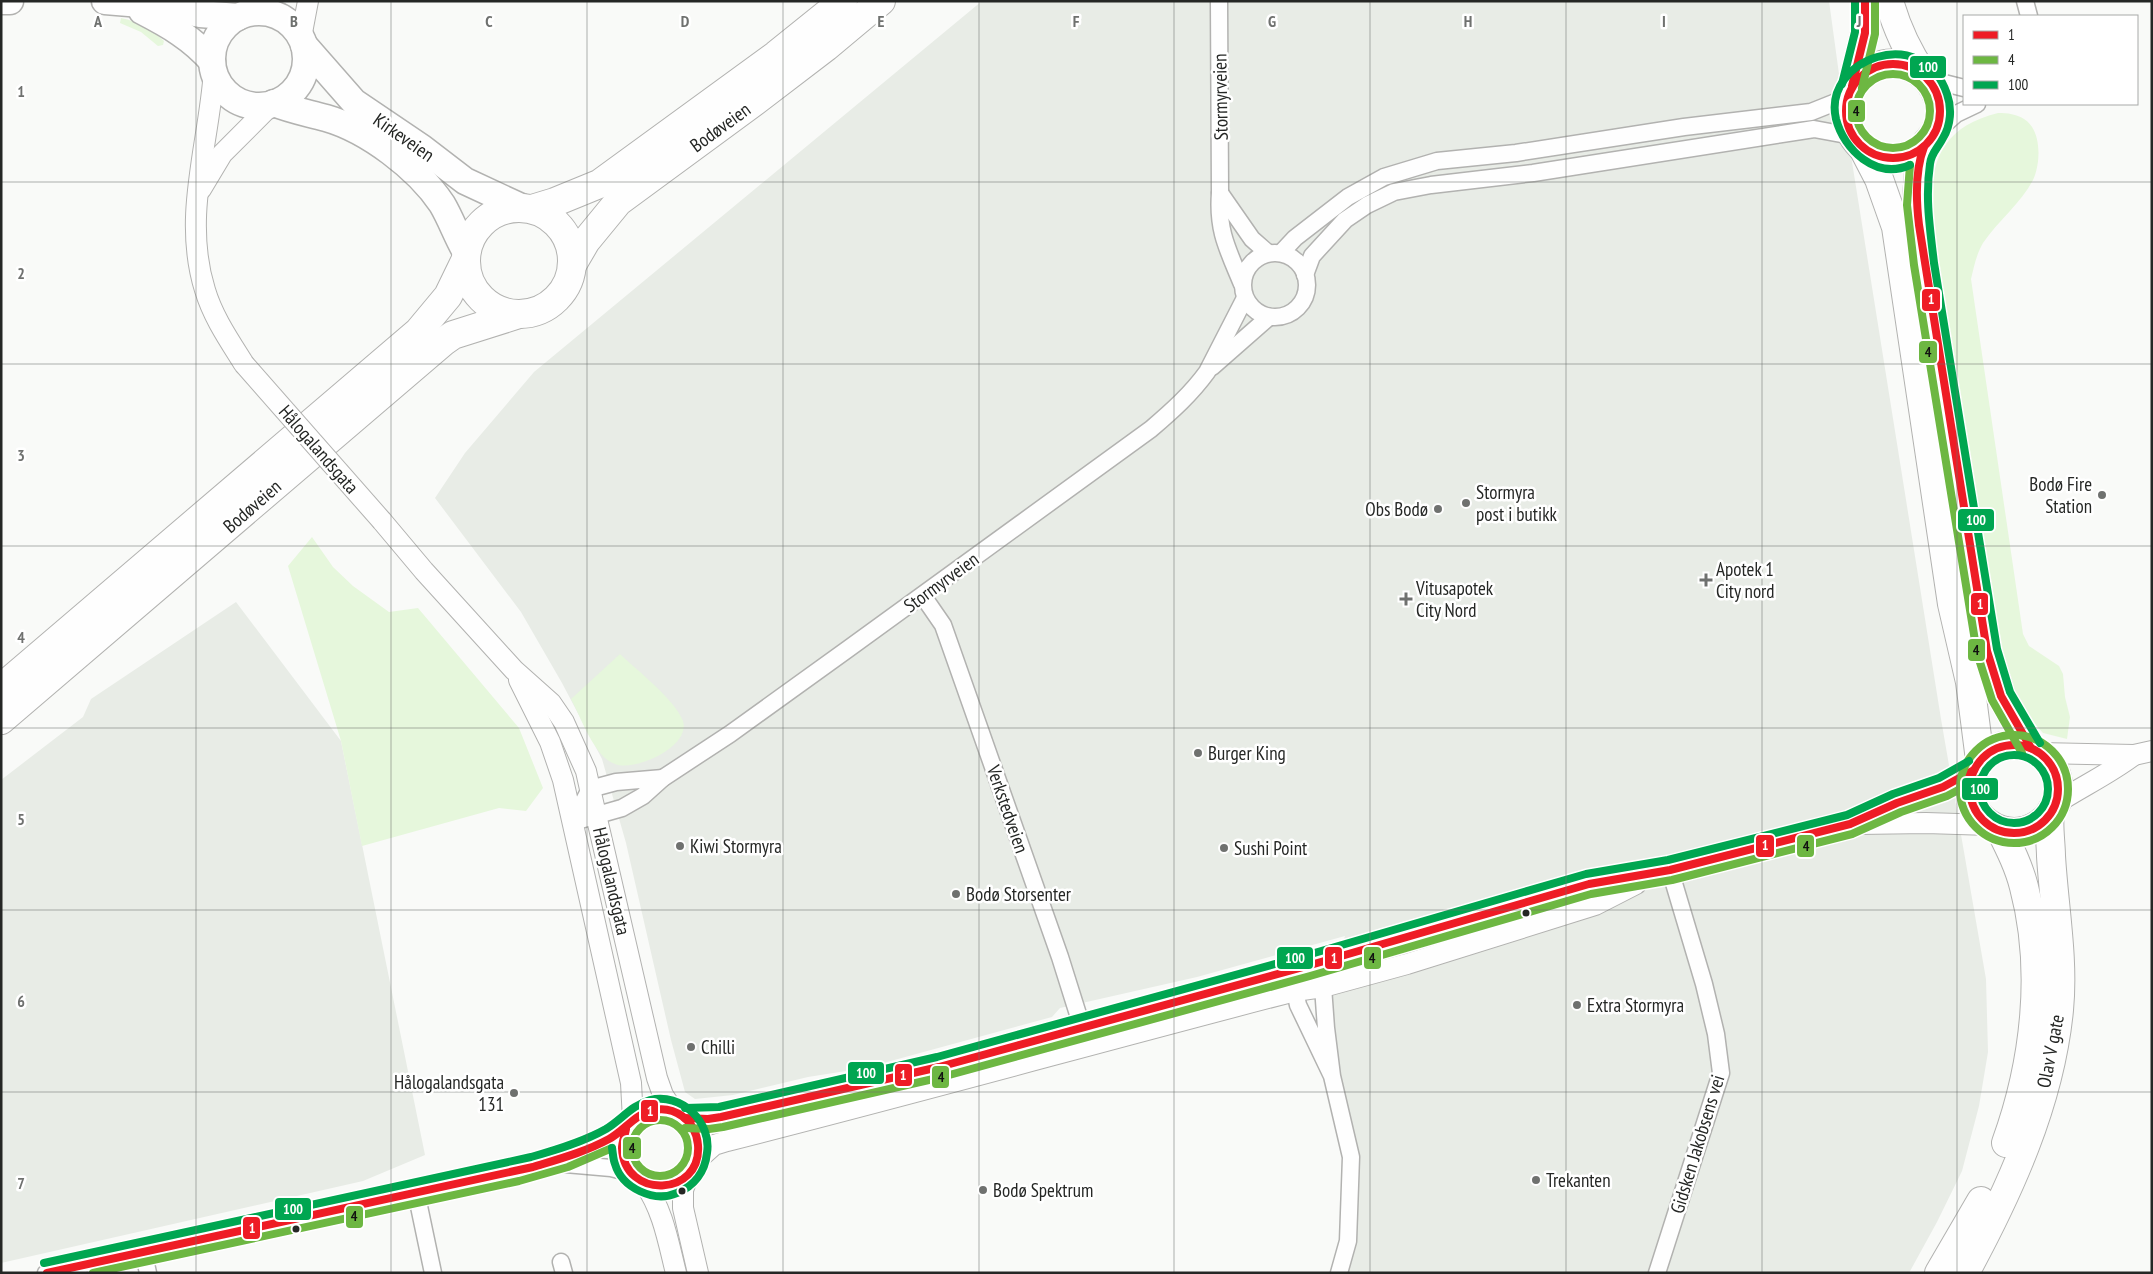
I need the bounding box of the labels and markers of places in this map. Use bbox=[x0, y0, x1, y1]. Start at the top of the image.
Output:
place label: Bodø Fire Station bbox=[2029, 472, 2092, 518]
place label: Stormyra post i butikk bbox=[1476, 480, 1558, 526]
marker: Bodø Fire Station bbox=[2096, 489, 2108, 501]
place label: Obs Bodø bbox=[1365, 497, 1428, 521]
marker: Stormyra post i butikk bbox=[1460, 497, 1472, 509]
marker: Obs Bodø bbox=[1432, 503, 1444, 515]
place label: Apotek 1 City nord bbox=[1716, 557, 1775, 603]
marker: Apotek 1 City nord bbox=[1700, 574, 1712, 586]
place label: Vitusapotek City Nord bbox=[1415, 576, 1494, 622]
marker: Vitusapotek City Nord bbox=[1400, 593, 1412, 605]
place label: Burger King bbox=[1208, 741, 1286, 765]
marker: Burger King bbox=[1192, 747, 1204, 759]
place label: Kiwi Stormyra bbox=[690, 834, 782, 858]
place label: Sushi Point bbox=[1234, 836, 1308, 860]
marker: Kiwi Stormyra bbox=[674, 840, 686, 852]
marker: Sushi Point bbox=[1218, 842, 1230, 854]
place label: Bodø Storsenter bbox=[966, 882, 1072, 906]
marker: Bodø Storsenter bbox=[950, 888, 962, 900]
unlabelled marker bbox=[1521, 908, 1531, 918]
place label: Extra Stormyra bbox=[1587, 993, 1684, 1017]
marker: Extra Stormyra bbox=[1571, 999, 1583, 1011]
place label: Chilli bbox=[701, 1035, 735, 1059]
marker: Chilli bbox=[685, 1041, 697, 1053]
place label: Hålogalandsgata 131 bbox=[394, 1070, 504, 1116]
marker: Hålogalandsgata 131 bbox=[508, 1087, 520, 1099]
place label: Trekanten bbox=[1546, 1168, 1611, 1192]
marker: Trekanten bbox=[1530, 1174, 1542, 1186]
place label: Bodø Spektrum bbox=[993, 1178, 1093, 1202]
marker: Bodø Spektrum bbox=[977, 1184, 989, 1196]
unlabelled marker bbox=[677, 1186, 687, 1196]
unlabelled marker bbox=[291, 1224, 301, 1234]

